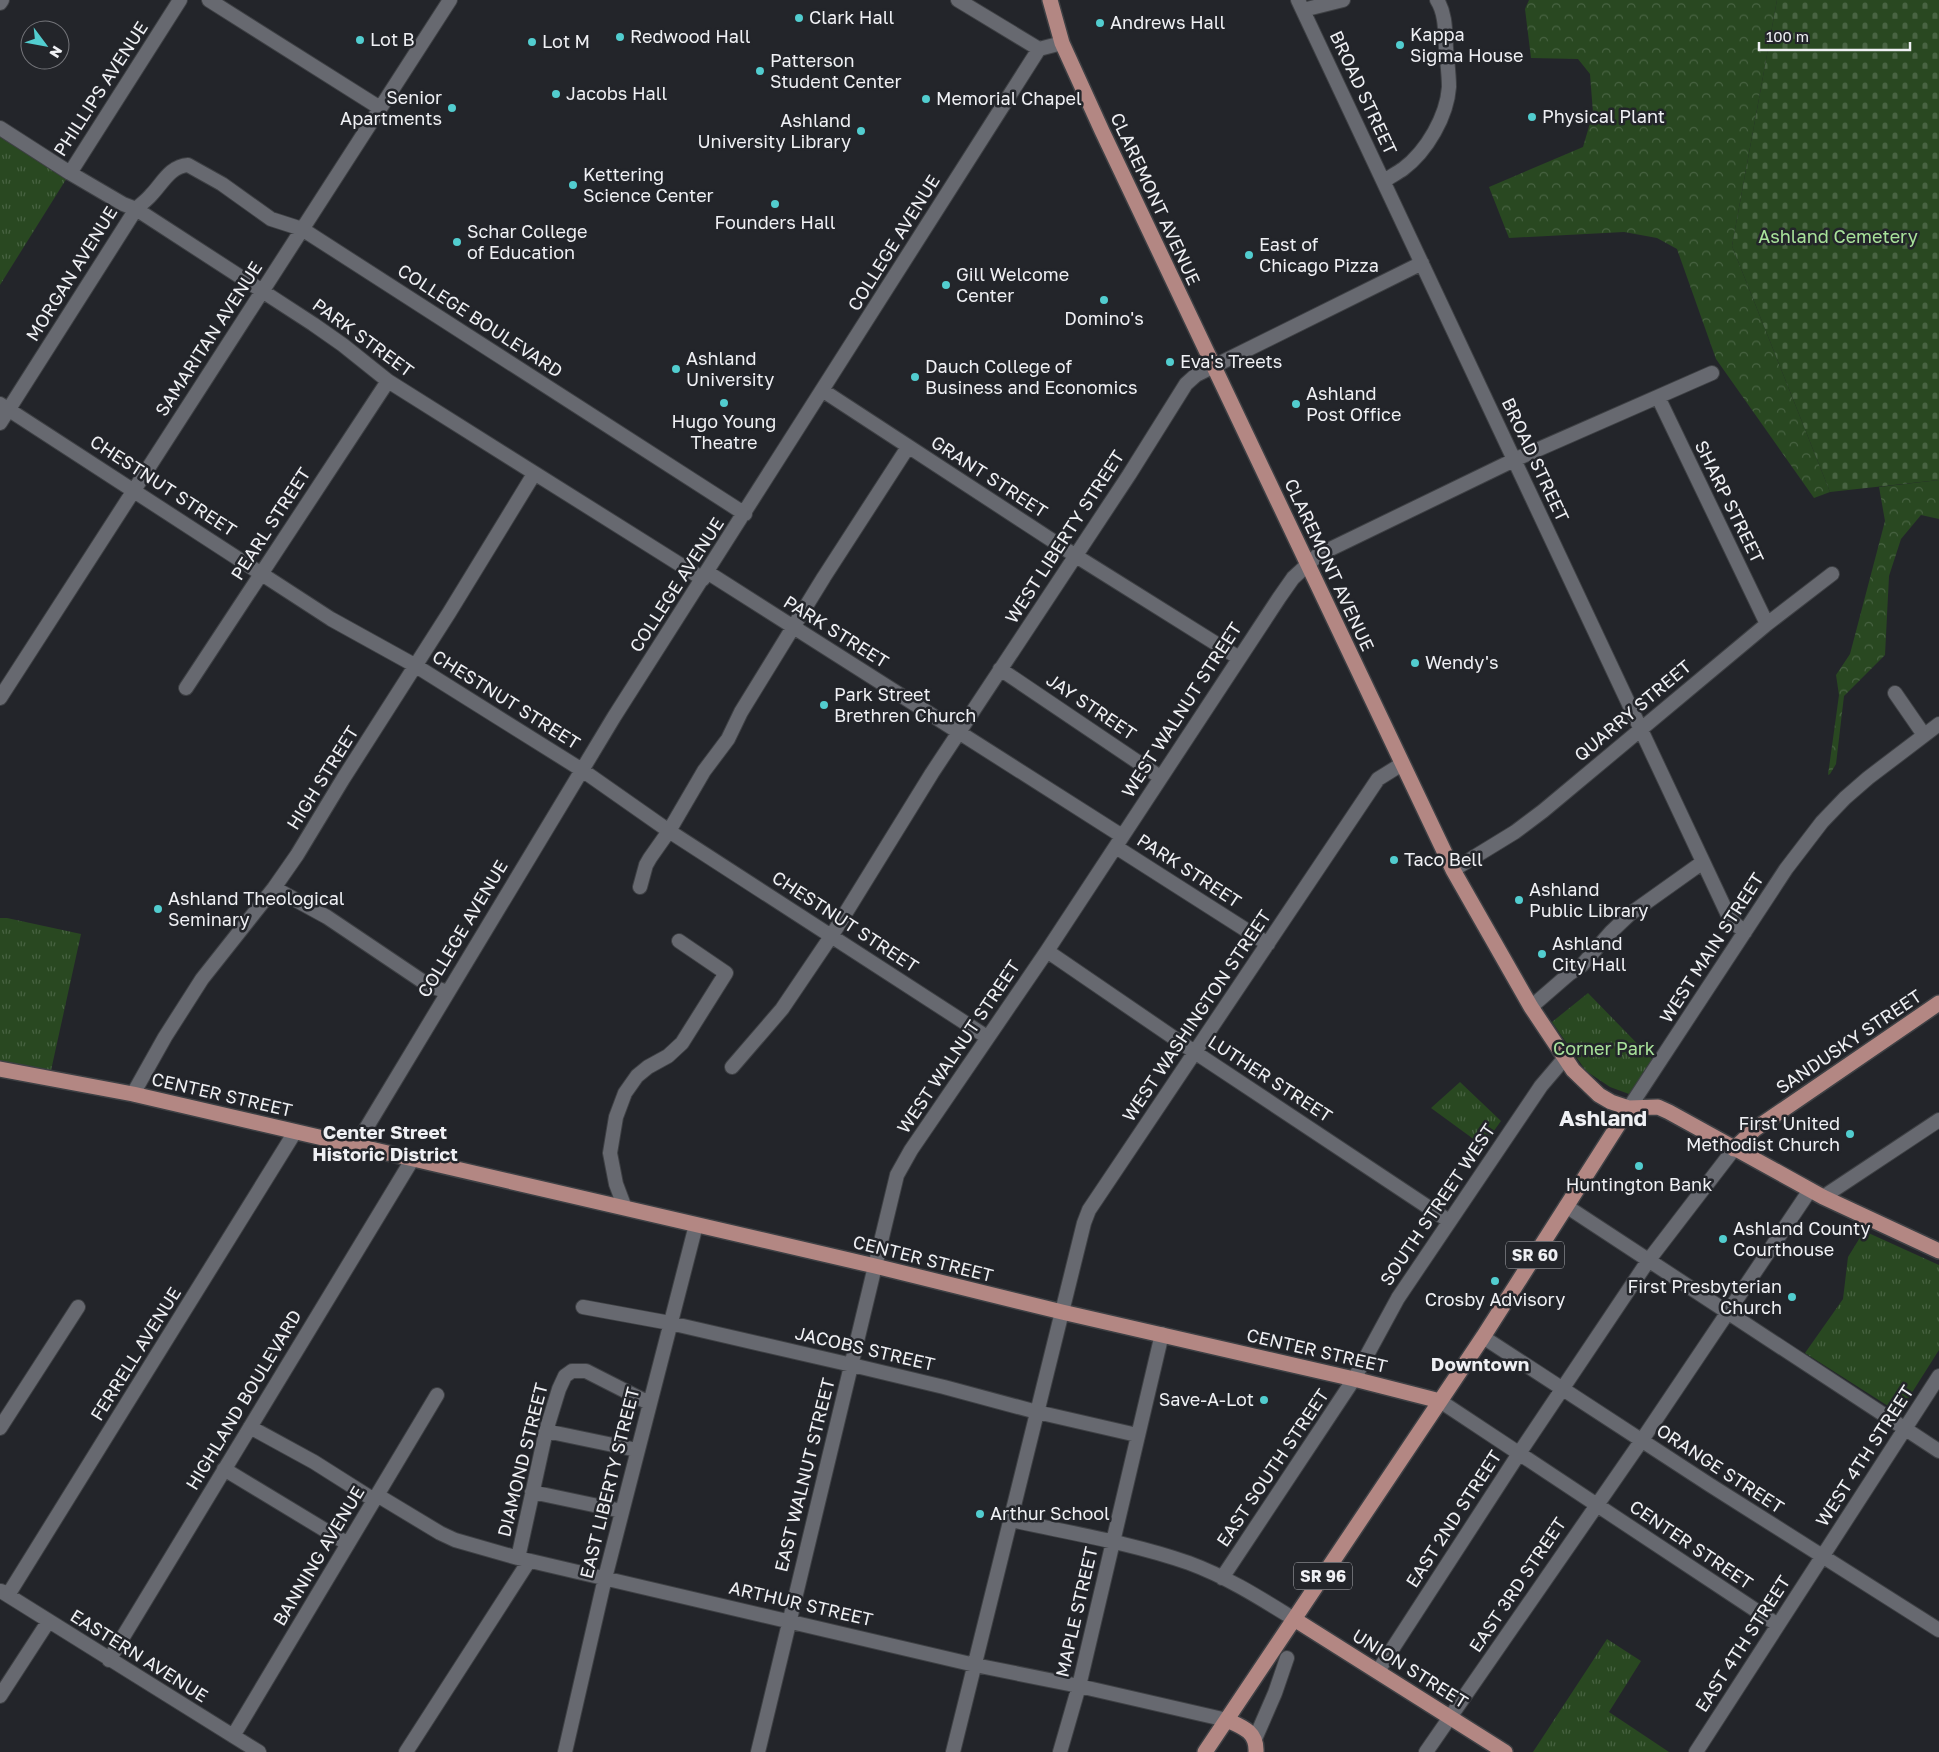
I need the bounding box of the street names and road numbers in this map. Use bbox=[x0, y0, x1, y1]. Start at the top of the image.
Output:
street label: PHILLIPS AVENUE bbox=[49, 18, 153, 160]
street label: BROAD STREET bbox=[1326, 27, 1402, 158]
street label: CLAREMONT AVENUE bbox=[1106, 109, 1206, 288]
street label: COLLEGE AVENUE bbox=[842, 170, 944, 315]
street label: MORGAN AVENUE bbox=[21, 202, 122, 345]
street label: SAMARITAN AVENUE bbox=[150, 257, 266, 420]
street label: COLLEGE BOULEVARD bbox=[394, 259, 567, 382]
street label: PARK STREET bbox=[309, 293, 418, 381]
street label: BROAD STREET bbox=[1498, 394, 1574, 525]
street label: CHESTNUT STREET bbox=[86, 430, 241, 541]
street label: GRANT STREET bbox=[927, 430, 1052, 522]
street label: SHARP STREET bbox=[1691, 437, 1769, 567]
street label: WEST LIBERTY STREET bbox=[1000, 446, 1128, 627]
street label: PEARL STREET bbox=[226, 463, 315, 584]
street label: CLAREMONT AVENUE bbox=[1280, 475, 1380, 654]
street label: COLLEGE AVENUE bbox=[624, 513, 728, 656]
street label: PARK STREET bbox=[780, 590, 893, 672]
street label: WEST WALNUT STREET bbox=[1116, 618, 1246, 801]
street label: CHESTNUT STREET bbox=[429, 645, 584, 754]
street label: QUARRY STREET bbox=[1569, 655, 1695, 766]
street label: JAY STREET bbox=[1042, 668, 1141, 744]
street label: HIGH STREET bbox=[281, 722, 363, 833]
street label: PARK STREET bbox=[1133, 828, 1246, 912]
street label: COLLEGE AVENUE bbox=[412, 856, 512, 1001]
street label: CHESTNUT STREET bbox=[768, 866, 923, 977]
street label: WEST MAIN STREET bbox=[1654, 868, 1768, 1027]
street label: WEST WASHINGTON STREET bbox=[1117, 905, 1275, 1125]
street label: WEST WALNUT STREET bbox=[892, 956, 1024, 1137]
street label: SANDUSKY STREET bbox=[1771, 984, 1925, 1098]
street label: LUTHER STREET bbox=[1204, 1030, 1337, 1126]
street label: CENTER STREET bbox=[150, 1067, 295, 1121]
street label: SOUTH STREET WEST bbox=[1375, 1119, 1500, 1290]
street label: CENTER STREET bbox=[851, 1230, 996, 1286]
road number: SR 60 bbox=[1506, 1242, 1564, 1268]
street label: FERRELL AVENUE bbox=[85, 1283, 185, 1424]
street label: HIGHLAND BOULEVARD bbox=[181, 1305, 306, 1494]
street label: JACOBS STREET bbox=[793, 1321, 937, 1375]
street label: CENTER STREET bbox=[1245, 1323, 1390, 1377]
street label: EAST WALNUT STREET bbox=[769, 1376, 839, 1574]
street label: DIAMOND STREET bbox=[492, 1380, 552, 1539]
street label: WEST 4TH STREET bbox=[1810, 1381, 1918, 1530]
street label: EAST LIBERTY STREET bbox=[575, 1385, 643, 1581]
street label: EAST SOUTH STREET bbox=[1211, 1385, 1333, 1550]
street label: ORANGE STREET bbox=[1653, 1419, 1788, 1518]
street label: EAST 2ND STREET bbox=[1401, 1446, 1506, 1591]
street label: BANNING AVENUE bbox=[268, 1482, 368, 1629]
street label: CENTER STREET bbox=[1626, 1495, 1757, 1594]
street label: EAST 3RD STREET bbox=[1464, 1513, 1570, 1656]
street label: MAPLE STREET bbox=[1050, 1544, 1102, 1679]
road number: SR 96 bbox=[1294, 1562, 1352, 1590]
street label: EAST 4TH STREET bbox=[1690, 1571, 1794, 1716]
street label: ARTHUR STREET bbox=[727, 1576, 875, 1630]
street label: EASTERN AVENUE bbox=[67, 1604, 212, 1706]
street label: UNION STREET bbox=[1349, 1624, 1472, 1712]

